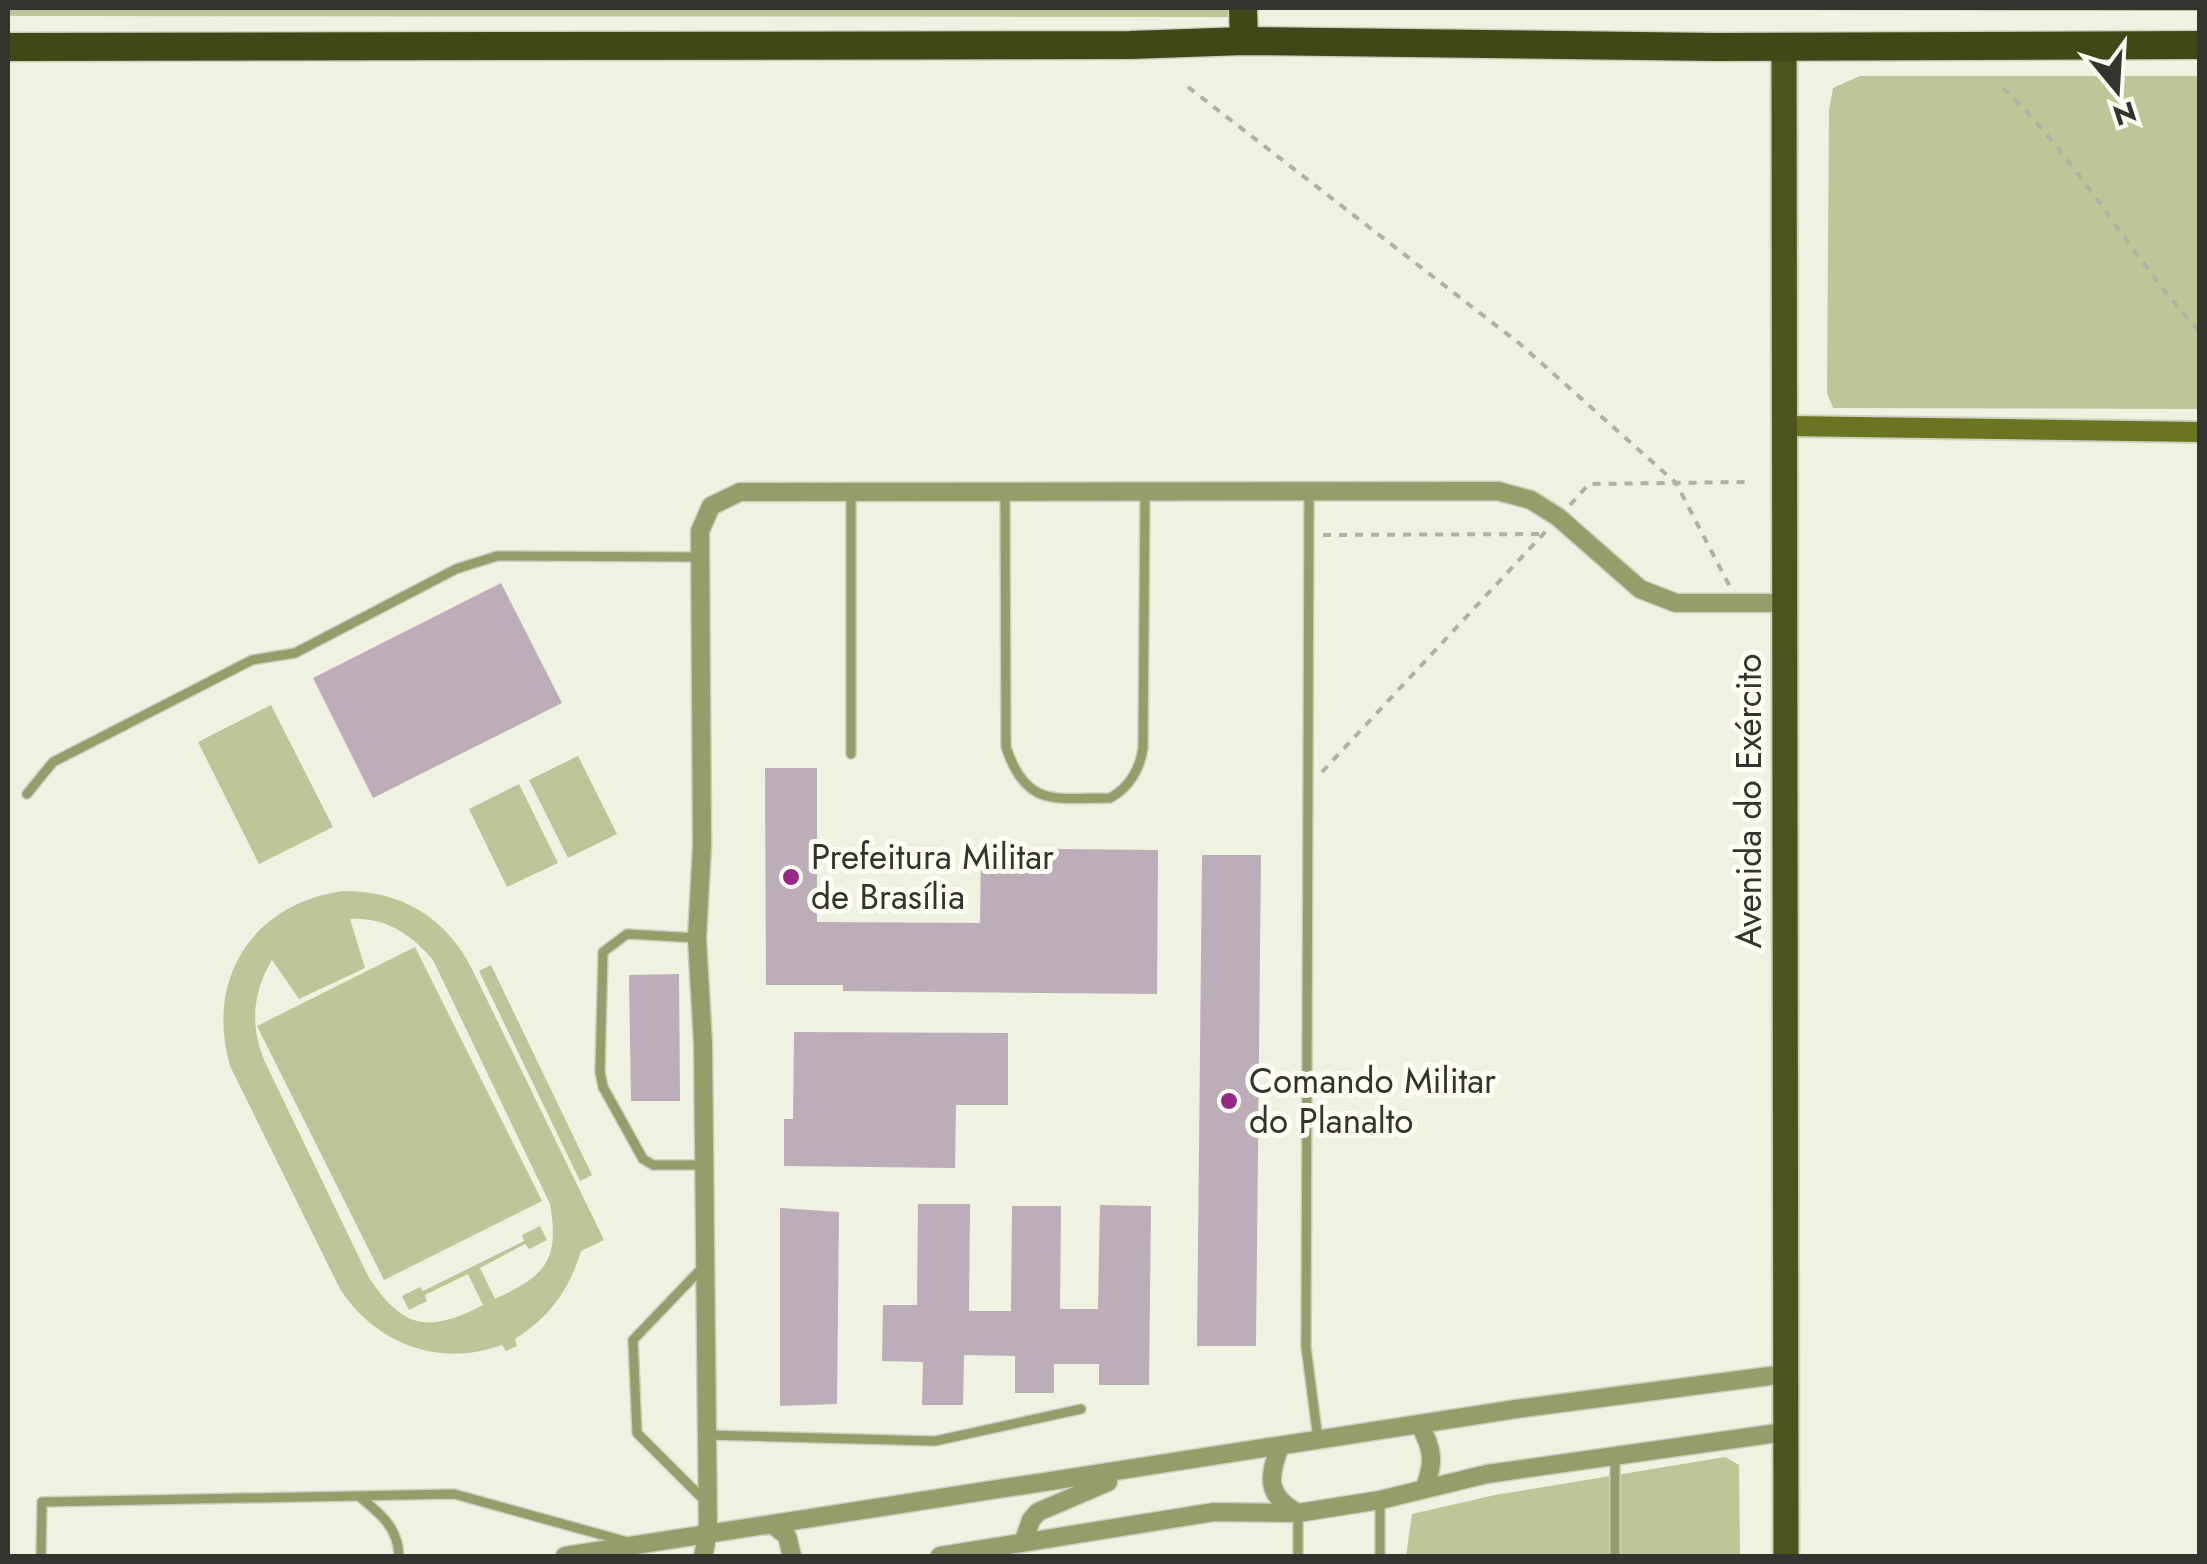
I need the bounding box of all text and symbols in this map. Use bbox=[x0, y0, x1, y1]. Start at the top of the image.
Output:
north arrow bbox=[2067, 40, 2167, 140]
text: N bbox=[2108, 90, 2141, 136]
street label: Avenida do Exército bbox=[1724, 654, 1774, 948]
place label: Prefeitura Militar de Brasília bbox=[811, 832, 1054, 922]
marker: Prefeitura Militar de Brasília bbox=[780, 866, 802, 888]
place label: Comando Militar do Planalto bbox=[1249, 1056, 1496, 1146]
marker: Comando Militar do Planalto bbox=[1218, 1090, 1240, 1112]

